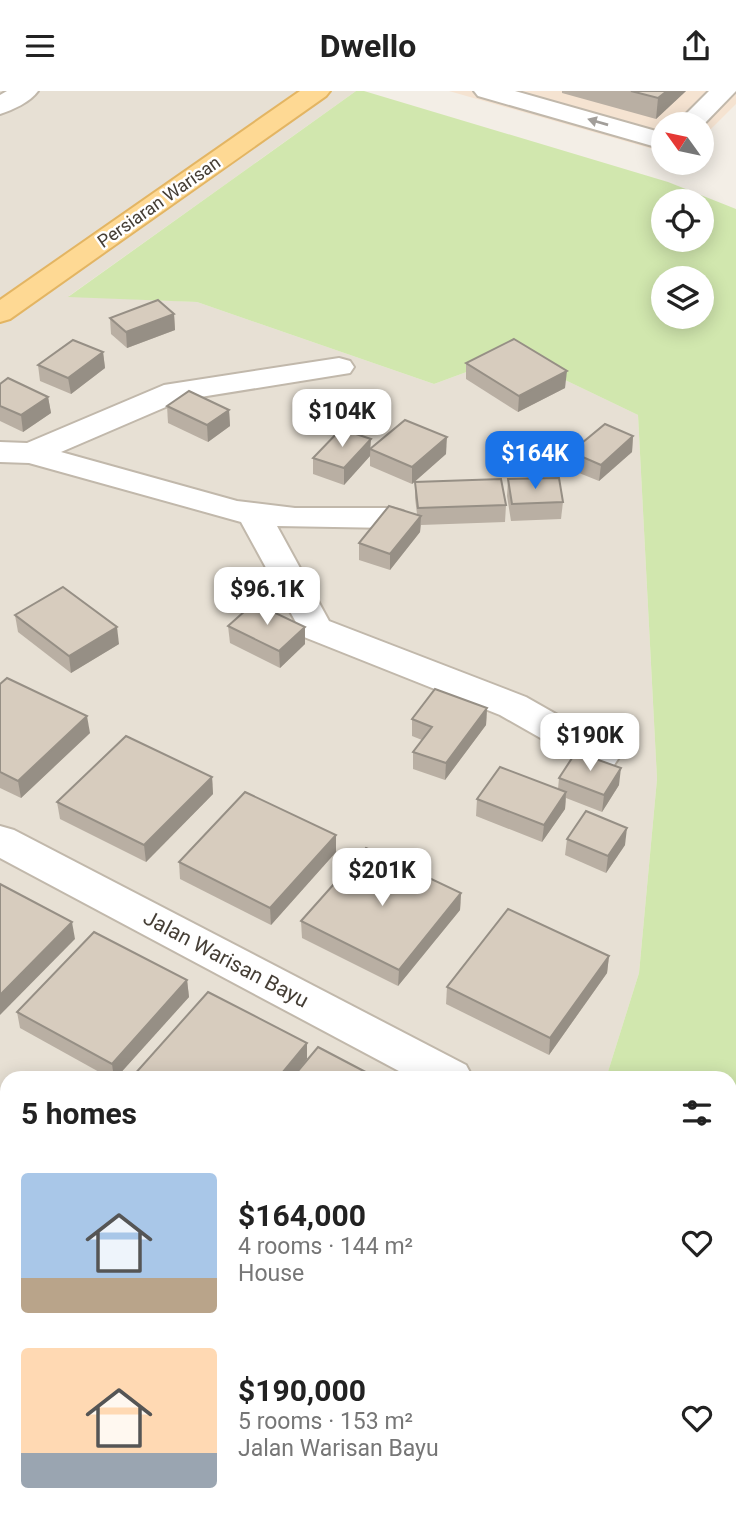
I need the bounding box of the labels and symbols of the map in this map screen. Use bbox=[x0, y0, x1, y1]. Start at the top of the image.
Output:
north arrow bbox=[651, 112, 714, 175]
one-way arrow bbox=[587, 117, 608, 127]
street label: Persiaran Warisan bbox=[93, 151, 224, 252]
pin: $104K bbox=[293, 389, 391, 449]
pin: $164K bbox=[486, 431, 584, 491]
pin: $96.1K bbox=[210, 567, 324, 627]
pin: $190K bbox=[541, 713, 639, 773]
pin: $201K bbox=[333, 849, 431, 908]
street label: Jalan Warisan Bayu bbox=[139, 905, 313, 1013]

